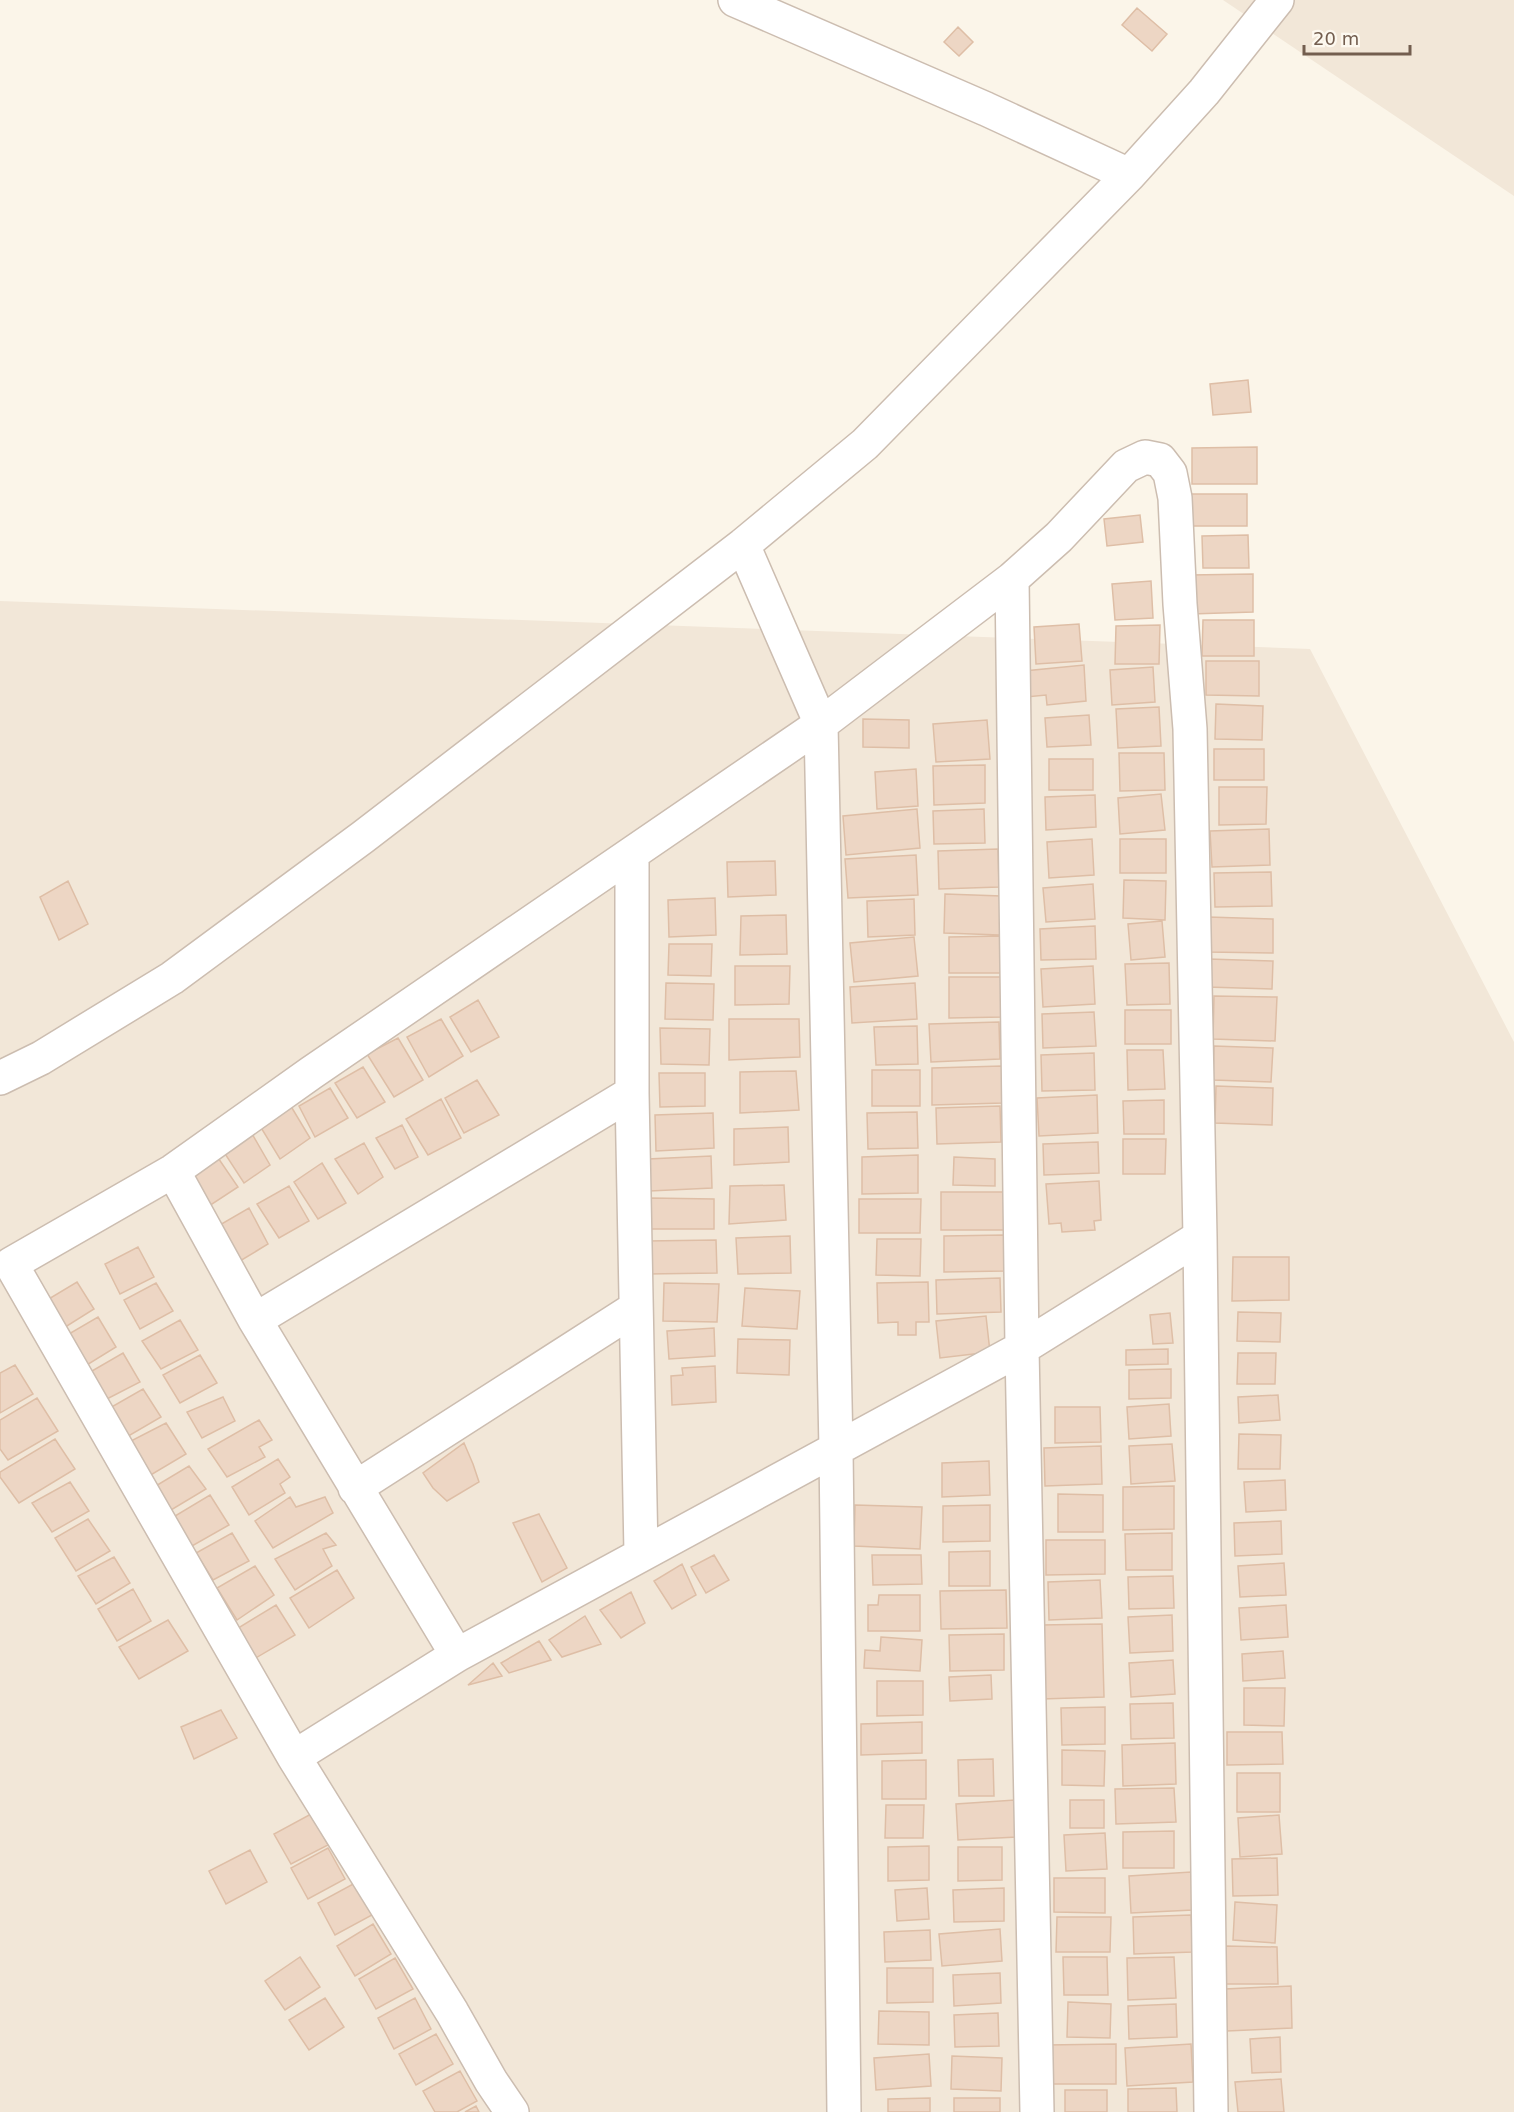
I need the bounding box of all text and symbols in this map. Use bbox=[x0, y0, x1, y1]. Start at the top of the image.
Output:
scale bar bbox=[1304, 18, 1410, 56]
text: 20 m bbox=[1313, 28, 1359, 49]

